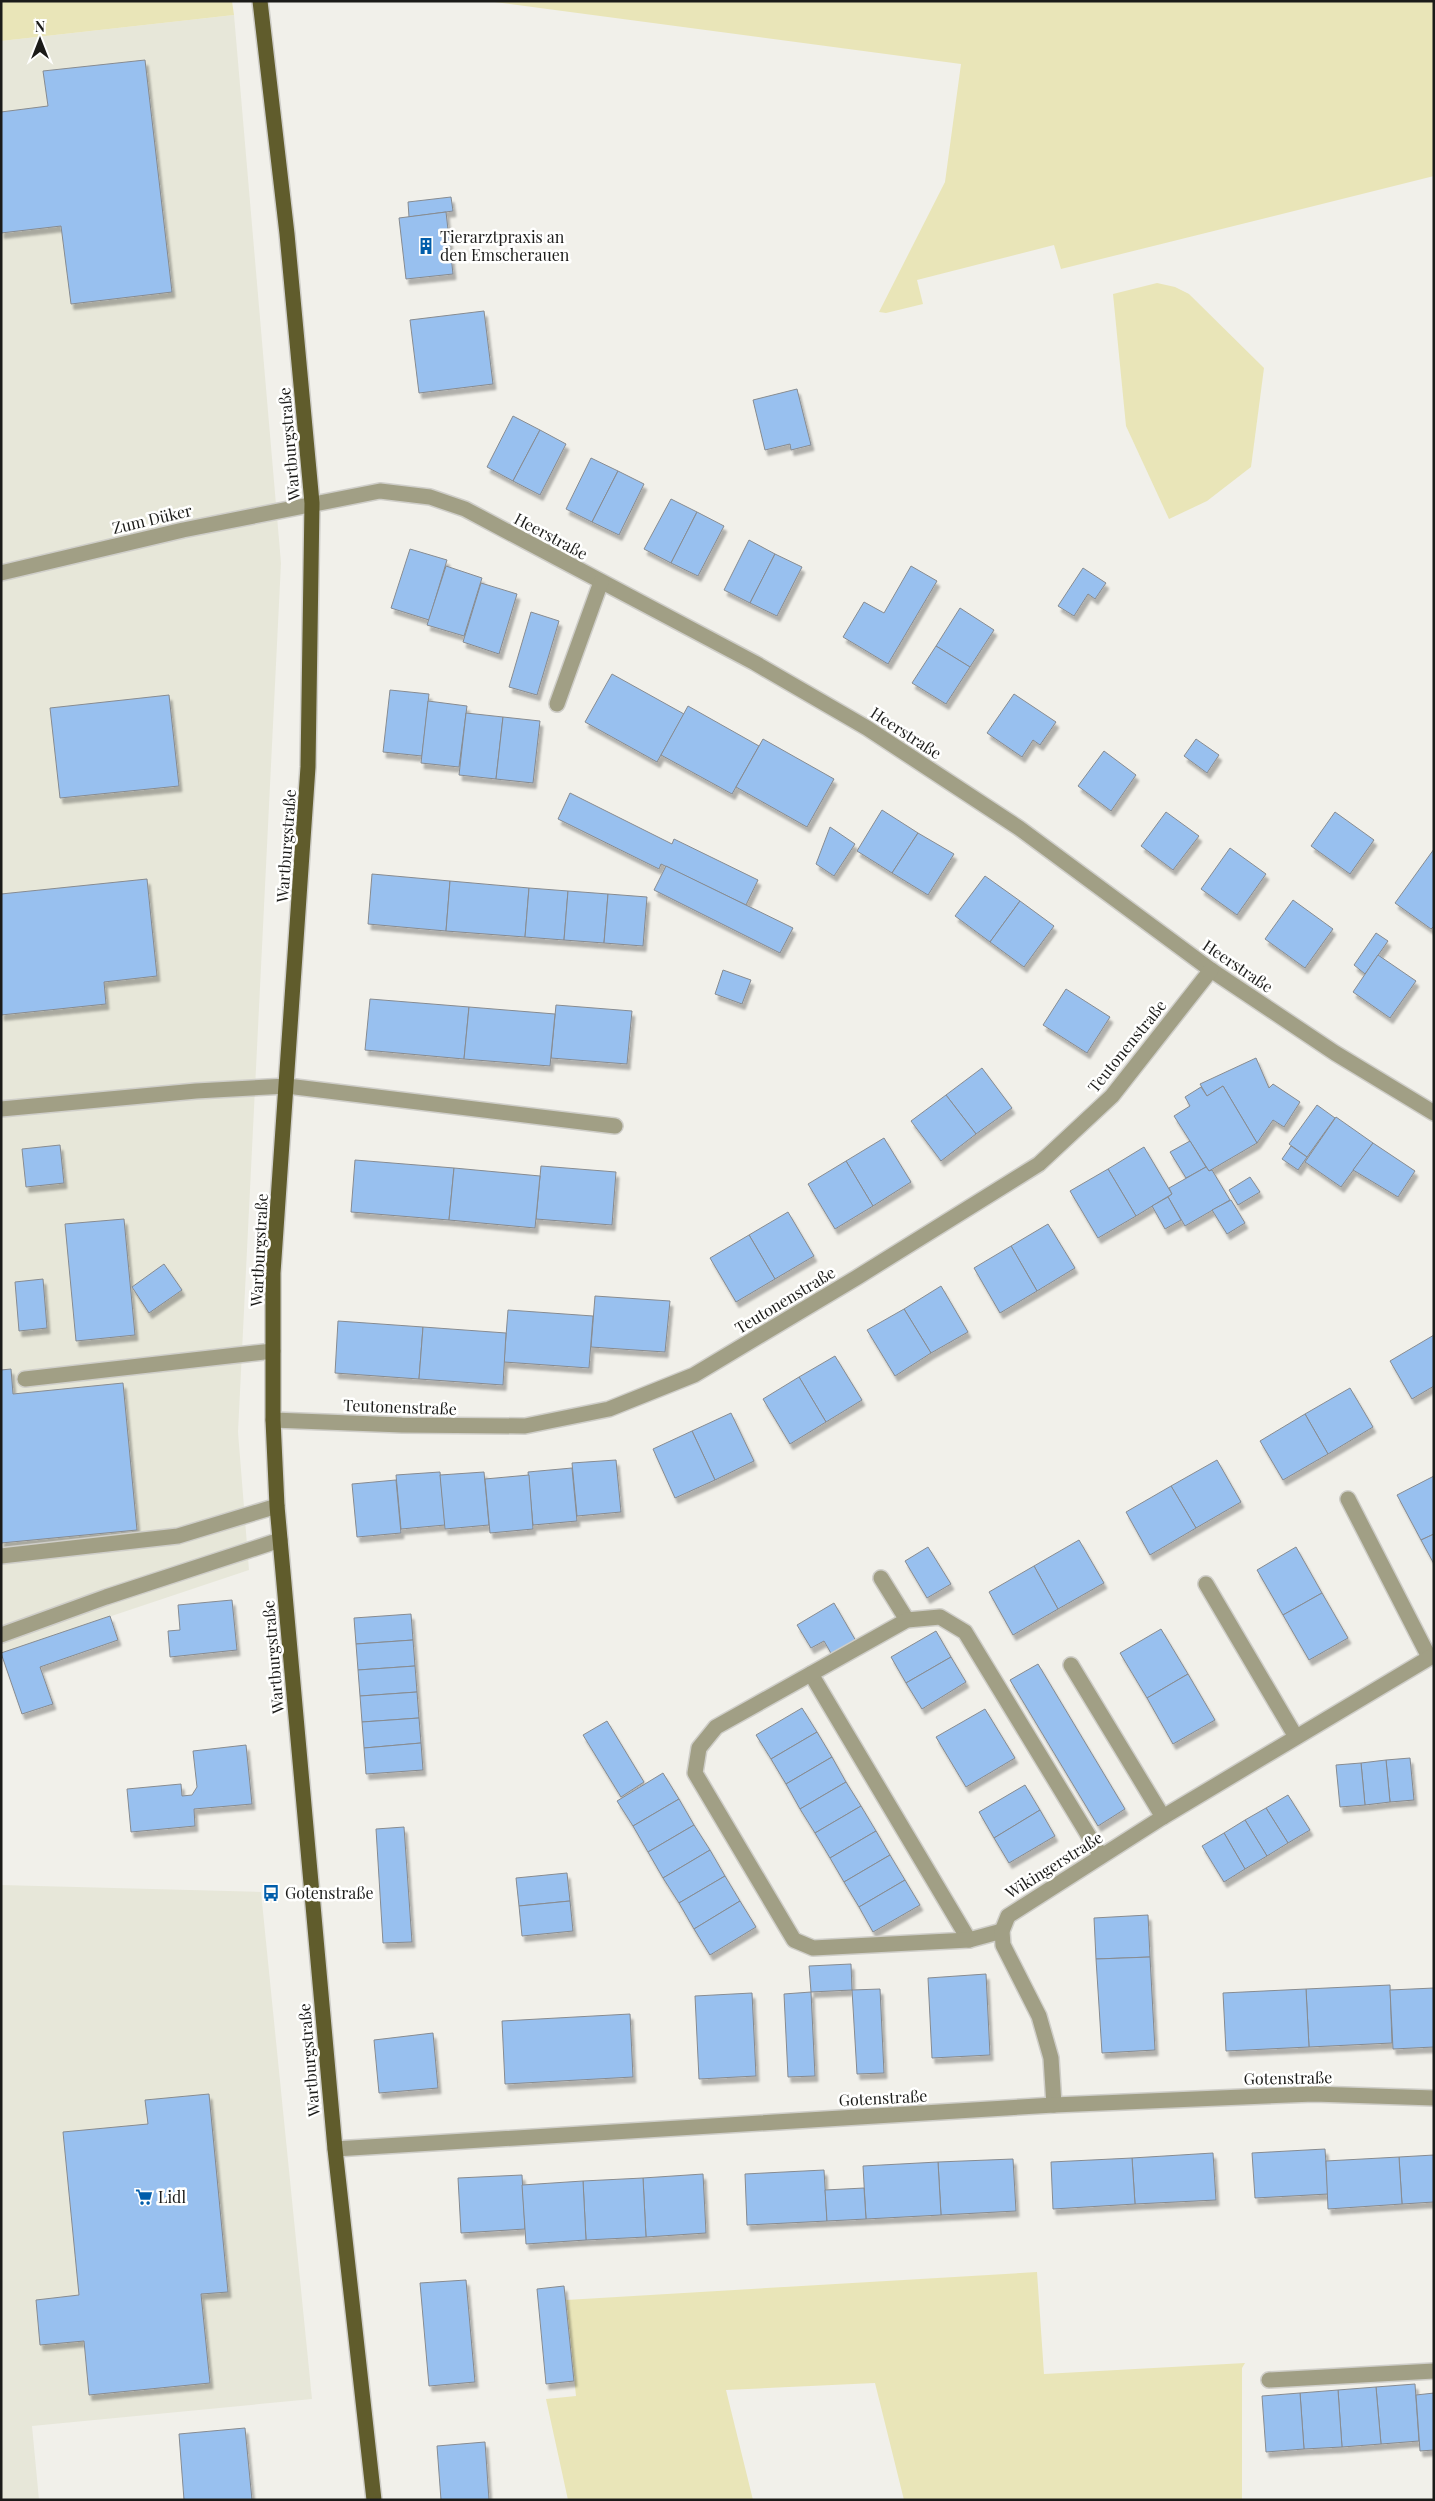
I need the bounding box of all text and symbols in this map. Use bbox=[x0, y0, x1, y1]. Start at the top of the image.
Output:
north arrow bbox=[15, 15, 65, 65]
text: N bbox=[35, 17, 45, 36]
place label: Tierarztpraxis an den Emscherauen bbox=[440, 226, 570, 265]
building icon: Tierarztpraxis an den Emscherauen bbox=[416, 236, 436, 256]
street label: Wartburgstraße bbox=[273, 387, 304, 503]
street label: Zum Düker bbox=[110, 499, 194, 538]
street label: Heerstraße bbox=[511, 507, 592, 564]
street label: Heerstraße bbox=[867, 702, 946, 763]
street label: Wartburgstraße bbox=[271, 789, 300, 904]
street label: Heerstraße bbox=[1199, 934, 1278, 997]
street label: Teutonenstraße bbox=[1083, 995, 1171, 1096]
street label: Wartburgstraße bbox=[245, 1193, 272, 1308]
street label: Teutonenstraße bbox=[731, 1261, 839, 1338]
street label: Teutonenstraße bbox=[343, 1394, 457, 1419]
street label: Wartburgstraße bbox=[257, 1600, 288, 1716]
street label: Wikingerstraße bbox=[1000, 1826, 1106, 1903]
place label: Gotenstraße bbox=[285, 1882, 374, 1903]
bus stop icon: Gotenstraße bbox=[261, 1883, 281, 1903]
street label: Wartburgstraße bbox=[293, 2003, 324, 2119]
street label: Gotenstraße bbox=[1243, 2066, 1333, 2089]
street label: Gotenstraße bbox=[838, 2085, 928, 2110]
place label: Lidl bbox=[158, 2186, 186, 2207]
supermarket icon: Lidl bbox=[134, 2187, 154, 2207]

